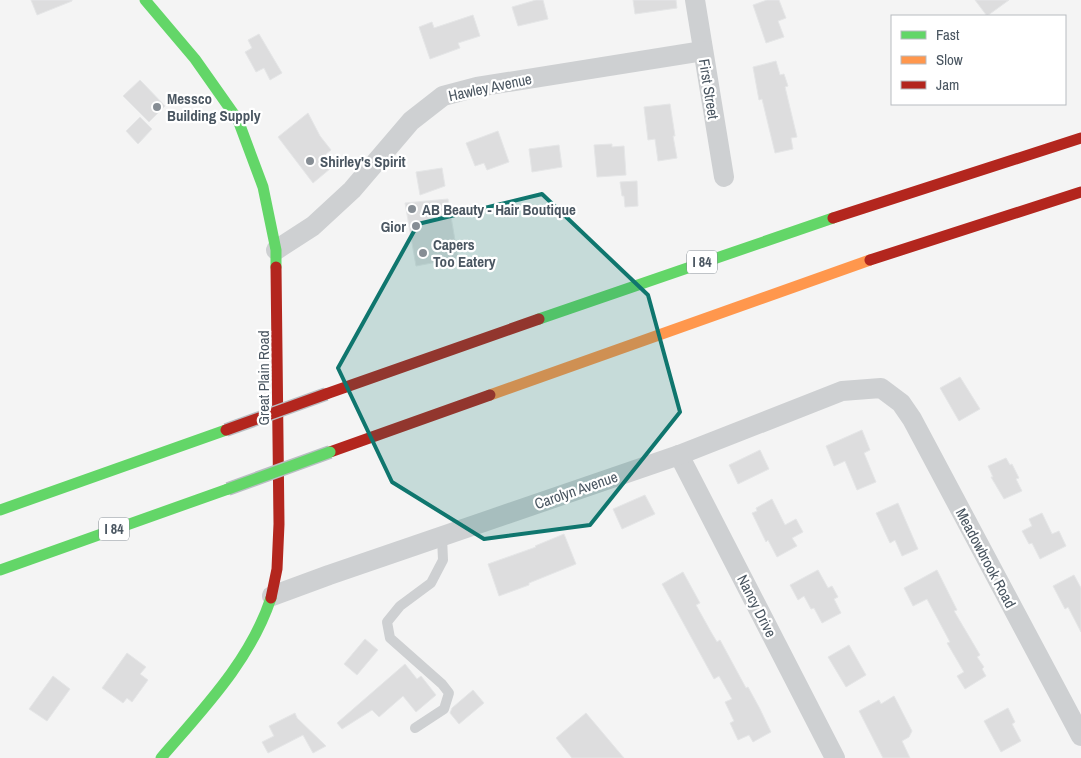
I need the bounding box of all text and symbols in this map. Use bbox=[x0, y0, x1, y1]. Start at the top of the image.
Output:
legend bbox=[891, 15, 1066, 105]
text: Fast bbox=[936, 24, 960, 45]
text: Slow bbox=[936, 49, 963, 70]
street label: First Street bbox=[694, 57, 724, 121]
street label: Hawley Avenue bbox=[446, 68, 534, 106]
text: Jam bbox=[936, 74, 959, 95]
place label: Messco Building Supply bbox=[167, 88, 261, 126]
marker: Messco Building Supply bbox=[151, 101, 163, 113]
place label: Shirley's Spirit bbox=[320, 151, 406, 172]
marker: Shirley's Spirit bbox=[304, 155, 316, 167]
place label: AB Beauty - Hair Boutique bbox=[422, 199, 576, 220]
marker: AB Beauty - Hair Boutique bbox=[406, 203, 418, 215]
place label: Gior bbox=[381, 216, 406, 237]
marker: Gior bbox=[410, 220, 422, 232]
place label: Capers Too Eatery bbox=[433, 234, 496, 272]
marker: Capers Too Eatery bbox=[417, 247, 429, 259]
road number: I 84 bbox=[687, 250, 717, 274]
street label: Great Plain Road bbox=[253, 330, 274, 426]
street label: Carolyn Avenue bbox=[532, 466, 621, 514]
street label: Meadowbrook Road bbox=[951, 504, 1021, 612]
road number: I 84 bbox=[99, 518, 129, 540]
street label: Nancy Drive bbox=[732, 571, 782, 641]

